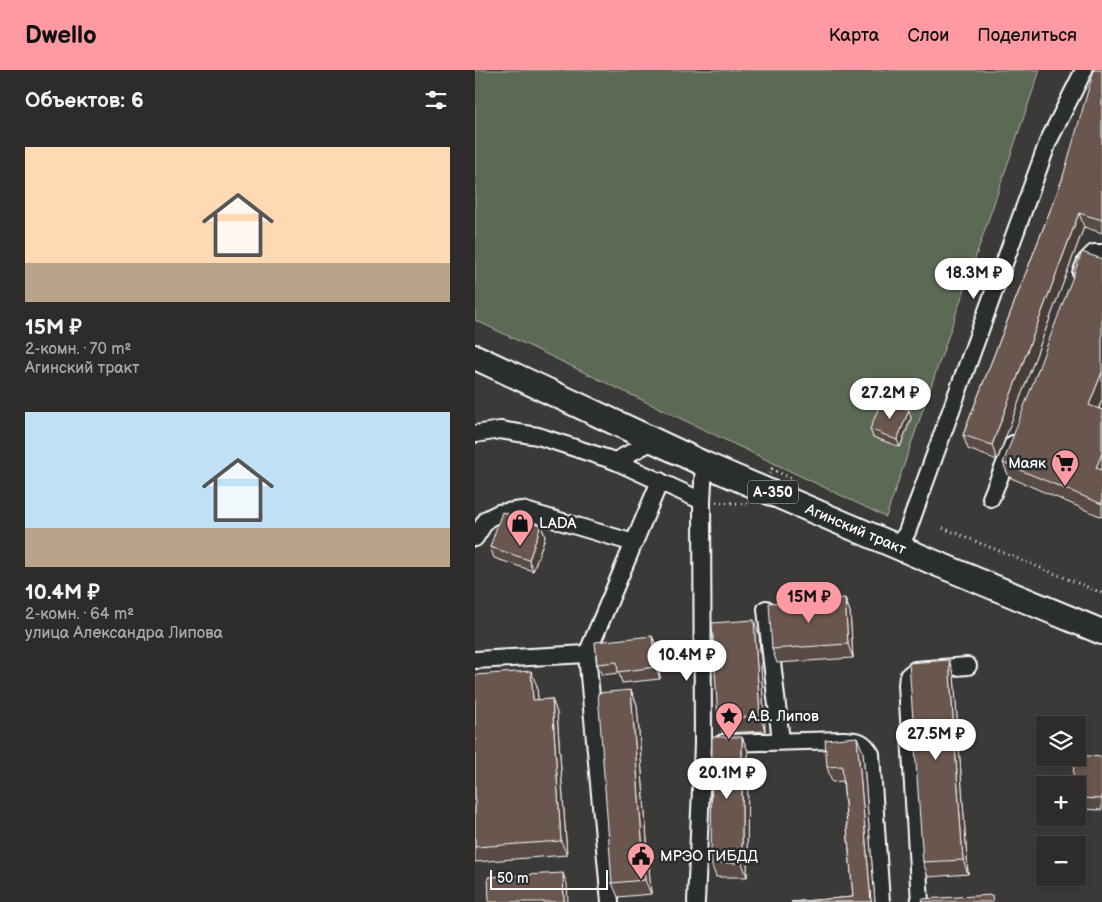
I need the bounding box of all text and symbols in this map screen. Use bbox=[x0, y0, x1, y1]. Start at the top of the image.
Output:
text: Dwello bbox=[25, 21, 97, 50]
text: Карта bbox=[829, 25, 879, 46]
text: Слои bbox=[907, 25, 949, 46]
text: Поделиться bbox=[977, 25, 1077, 46]
icon: filters bbox=[422, 86, 450, 114]
text: Объектов: 6 bbox=[25, 88, 144, 113]
icon: home bbox=[193, 180, 283, 270]
pin: 18.3M ₽ bbox=[928, 258, 1020, 300]
text: 18.3M ₽ bbox=[946, 264, 1002, 283]
text: 15M ₽ bbox=[25, 315, 82, 340]
text: 2-комн. · 70 m² bbox=[25, 340, 131, 359]
text: Агинский тракт bbox=[25, 359, 140, 378]
pin: 27.2M ₽ bbox=[844, 378, 936, 420]
text: 27.2M ₽ bbox=[861, 384, 919, 403]
icon: home bbox=[193, 445, 283, 535]
supermarket icon: Маяк bbox=[1050, 448, 1080, 487]
place label: Маяк bbox=[1008, 454, 1046, 473]
road number: А-350 bbox=[748, 481, 798, 504]
street label: Агинский тракт bbox=[802, 499, 909, 559]
shop icon: LADA bbox=[505, 508, 535, 547]
place label: LADA bbox=[539, 514, 577, 533]
text: 10.4M ₽ bbox=[25, 580, 100, 605]
pin: 15M ₽ bbox=[774, 582, 844, 624]
text: 15M ₽ bbox=[787, 588, 831, 607]
text: 2-комн. · 64 m² bbox=[25, 605, 134, 624]
text: улица Александра Липова bbox=[25, 624, 223, 643]
pin: 10.4M ₽ bbox=[641, 640, 733, 682]
text: 10.4M ₽ bbox=[658, 646, 716, 665]
place icon: А.В. Липов bbox=[714, 701, 744, 740]
place label: А.В. Липов bbox=[747, 707, 819, 726]
map controls bbox=[1036, 716, 1086, 886]
button: layers bbox=[1036, 716, 1086, 766]
pin: 27.5M ₽ bbox=[890, 718, 982, 761]
text: 27.5M ₽ bbox=[907, 725, 965, 744]
pin: 20.1M ₽ bbox=[681, 758, 773, 800]
text: 20.1M ₽ bbox=[699, 764, 755, 783]
button: + bbox=[1036, 776, 1086, 826]
button: − bbox=[1036, 836, 1086, 886]
public building icon: МРЭО ГИБДД bbox=[626, 841, 656, 880]
place label: МРЭО ГИБДД bbox=[660, 847, 758, 866]
scale bar bbox=[490, 867, 607, 890]
text: 50 m bbox=[497, 870, 529, 887]

